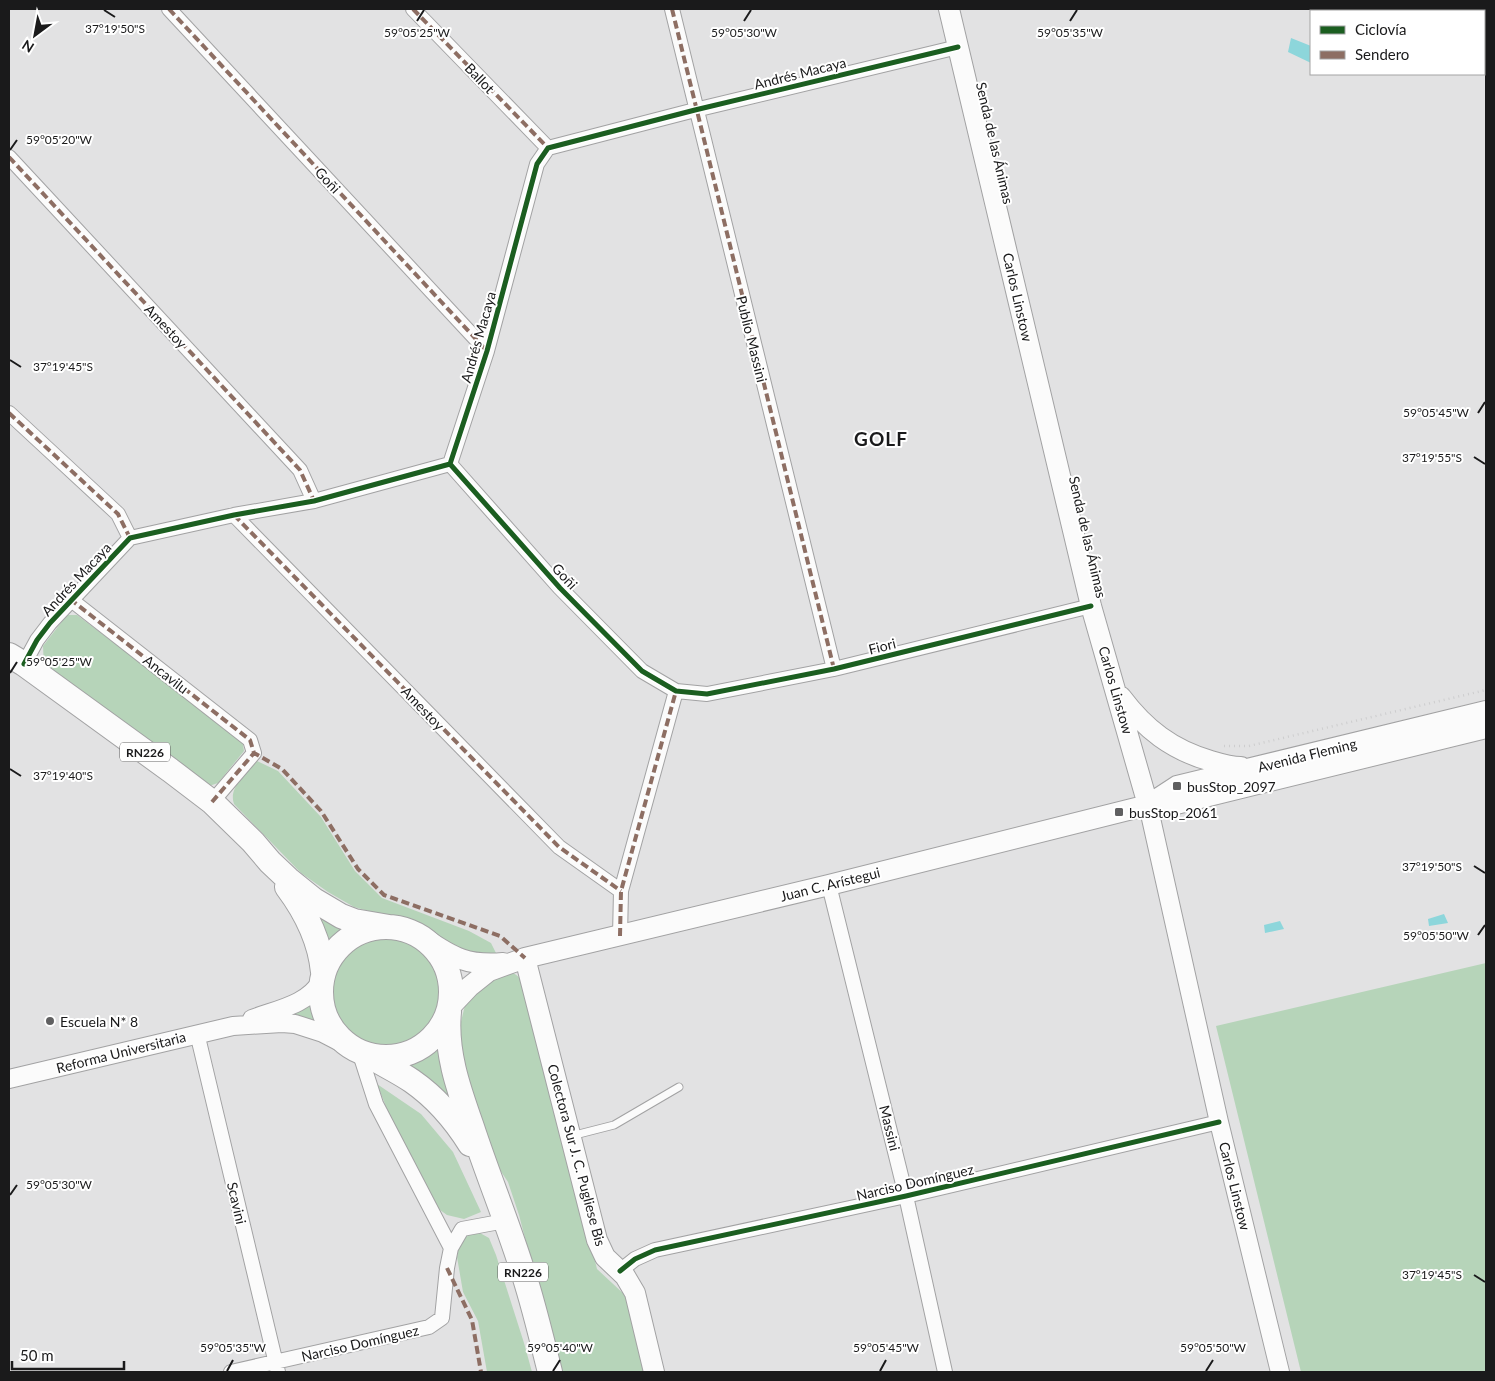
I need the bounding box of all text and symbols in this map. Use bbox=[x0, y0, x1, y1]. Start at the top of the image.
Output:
north arrow bbox=[10, 10, 60, 60]
legend bbox=[1310, 10, 1485, 75]
text: Ciclovía bbox=[1355, 20, 1406, 38]
text: 37°19'50"S bbox=[85, 21, 145, 36]
text: 59°05'25"W bbox=[384, 25, 451, 40]
text: 59°05'30"W bbox=[711, 25, 778, 40]
text: 59°05'35"W bbox=[1037, 25, 1104, 40]
text: N bbox=[19, 36, 37, 57]
text: Sendero bbox=[1355, 45, 1409, 63]
street label: Andrés Macaya bbox=[752, 53, 848, 93]
street label: Ballot bbox=[462, 59, 498, 97]
street label: Senda de las Ánimas bbox=[973, 80, 1017, 206]
text: 59°05'20"W bbox=[26, 132, 93, 147]
street label: Goñi bbox=[312, 164, 344, 196]
street label: Carlos Linstow bbox=[1000, 251, 1036, 343]
street label: Andrés Macaya bbox=[457, 289, 499, 385]
street label: Publio Massini bbox=[733, 294, 771, 384]
street label: Amestoy bbox=[141, 300, 191, 352]
text: 37°19'45"S bbox=[33, 359, 93, 374]
text: 59°05'45"W bbox=[1403, 405, 1470, 420]
district label: GOLF bbox=[854, 427, 908, 450]
text: 37°19'55"S bbox=[1402, 450, 1462, 465]
street label: Senda de las Ánimas bbox=[1066, 474, 1110, 600]
street label: Andrés Macaya bbox=[38, 539, 114, 619]
street label: Goñi bbox=[549, 560, 581, 592]
street label: Fiori bbox=[867, 634, 897, 658]
street label: Carlos Linstow bbox=[1095, 644, 1137, 736]
street label: Ancavilu bbox=[140, 651, 192, 697]
text: 59°05'25"W bbox=[26, 654, 93, 669]
street label: Amestoy bbox=[398, 683, 449, 734]
street label: Avenida Fleming bbox=[1256, 734, 1358, 776]
road number: RN226 bbox=[120, 742, 170, 762]
text: 37°19'40"S bbox=[33, 768, 93, 783]
place label: busStop_2097 bbox=[1187, 778, 1276, 795]
marker: busStop_2097 bbox=[1171, 780, 1183, 792]
place label: busStop_2061 bbox=[1129, 804, 1218, 821]
marker: busStop_2061 bbox=[1113, 806, 1125, 818]
text: 37°19'50"S bbox=[1402, 859, 1462, 874]
street label: Juan C. Arístegui bbox=[778, 863, 882, 905]
text: 59°05'50"W bbox=[1403, 928, 1470, 943]
place label: Escuela N* 8 bbox=[60, 1013, 138, 1030]
marker: Escuela N* 8 bbox=[44, 1015, 56, 1027]
street label: Reforma Universitaria bbox=[54, 1028, 188, 1076]
street label: Colectora Sur J. C. Pugliese Bis bbox=[544, 1062, 610, 1248]
street label: Massini bbox=[876, 1103, 904, 1153]
street label: Carlos Linstow bbox=[1216, 1140, 1254, 1232]
street label: Narciso Domínguez bbox=[855, 1160, 975, 1204]
text: 59°05'30"W bbox=[26, 1177, 93, 1192]
street label: Scavini bbox=[224, 1180, 250, 1226]
road number: RN226 bbox=[498, 1262, 548, 1282]
text: 37°19'45"S bbox=[1402, 1267, 1462, 1282]
street label: Narciso Domínguez bbox=[300, 1321, 420, 1365]
scale bar bbox=[12, 1338, 125, 1370]
text: 59°05'35"W bbox=[200, 1340, 267, 1355]
text: 59°05'40"W bbox=[527, 1340, 594, 1355]
text: 59°05'45"W bbox=[853, 1340, 920, 1355]
text: 59°05'50"W bbox=[1180, 1340, 1247, 1355]
text: 50 m bbox=[20, 1346, 54, 1364]

